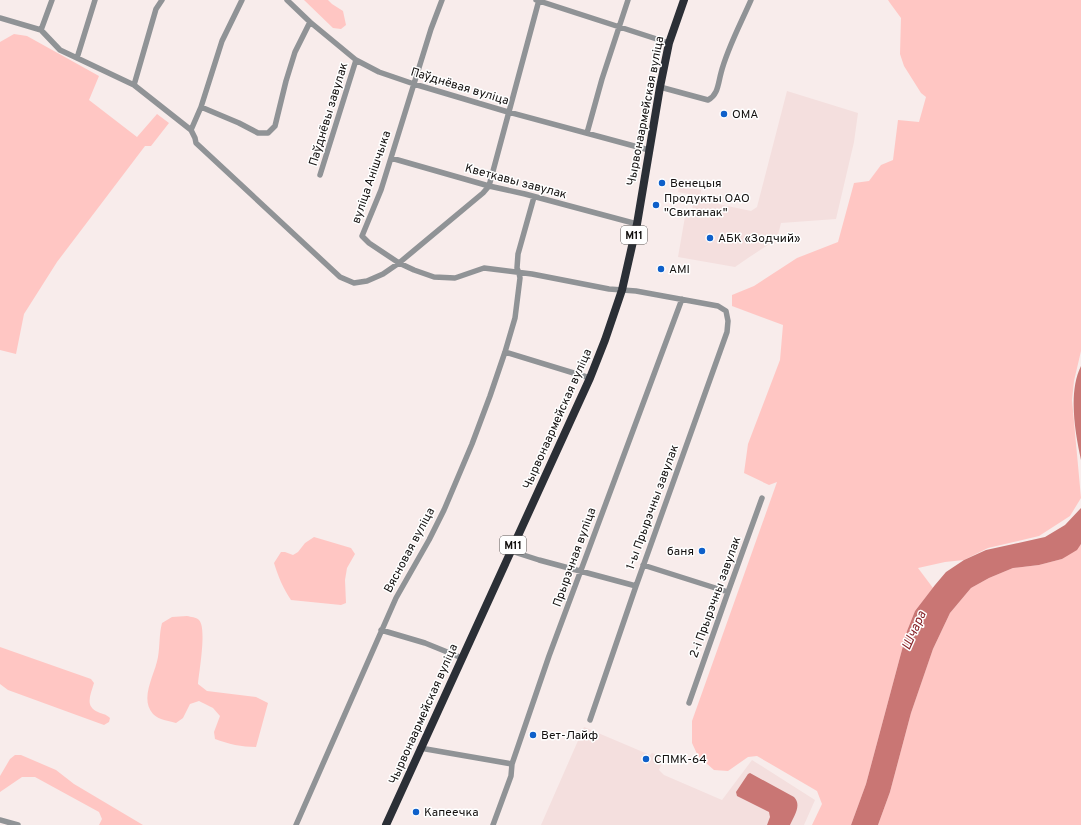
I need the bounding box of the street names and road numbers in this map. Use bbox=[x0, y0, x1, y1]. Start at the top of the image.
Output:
street label: Чырвонаармейская вуліца bbox=[624, 35, 668, 188]
street label: Паўднёвы завулак bbox=[306, 61, 352, 168]
street label: Паўднёвая вуліца bbox=[409, 64, 511, 109]
street label: вуліца Анішчыка bbox=[349, 129, 395, 226]
street label: Кветкавы завулак bbox=[463, 161, 569, 203]
road number: М11 bbox=[621, 226, 647, 244]
street label: Чырвонаармейская вуліца bbox=[520, 347, 596, 492]
street label: 1-ы Прырэчны завулак bbox=[623, 443, 683, 572]
street label: Вясновая вуліца bbox=[381, 505, 439, 596]
street label: Прырэчная вуліца bbox=[550, 505, 600, 609]
street label: 2-і Прырэчны завулак bbox=[687, 534, 745, 660]
road number: М11 bbox=[500, 536, 526, 554]
street label: Чырвонаармейская вуліца bbox=[386, 642, 462, 787]

